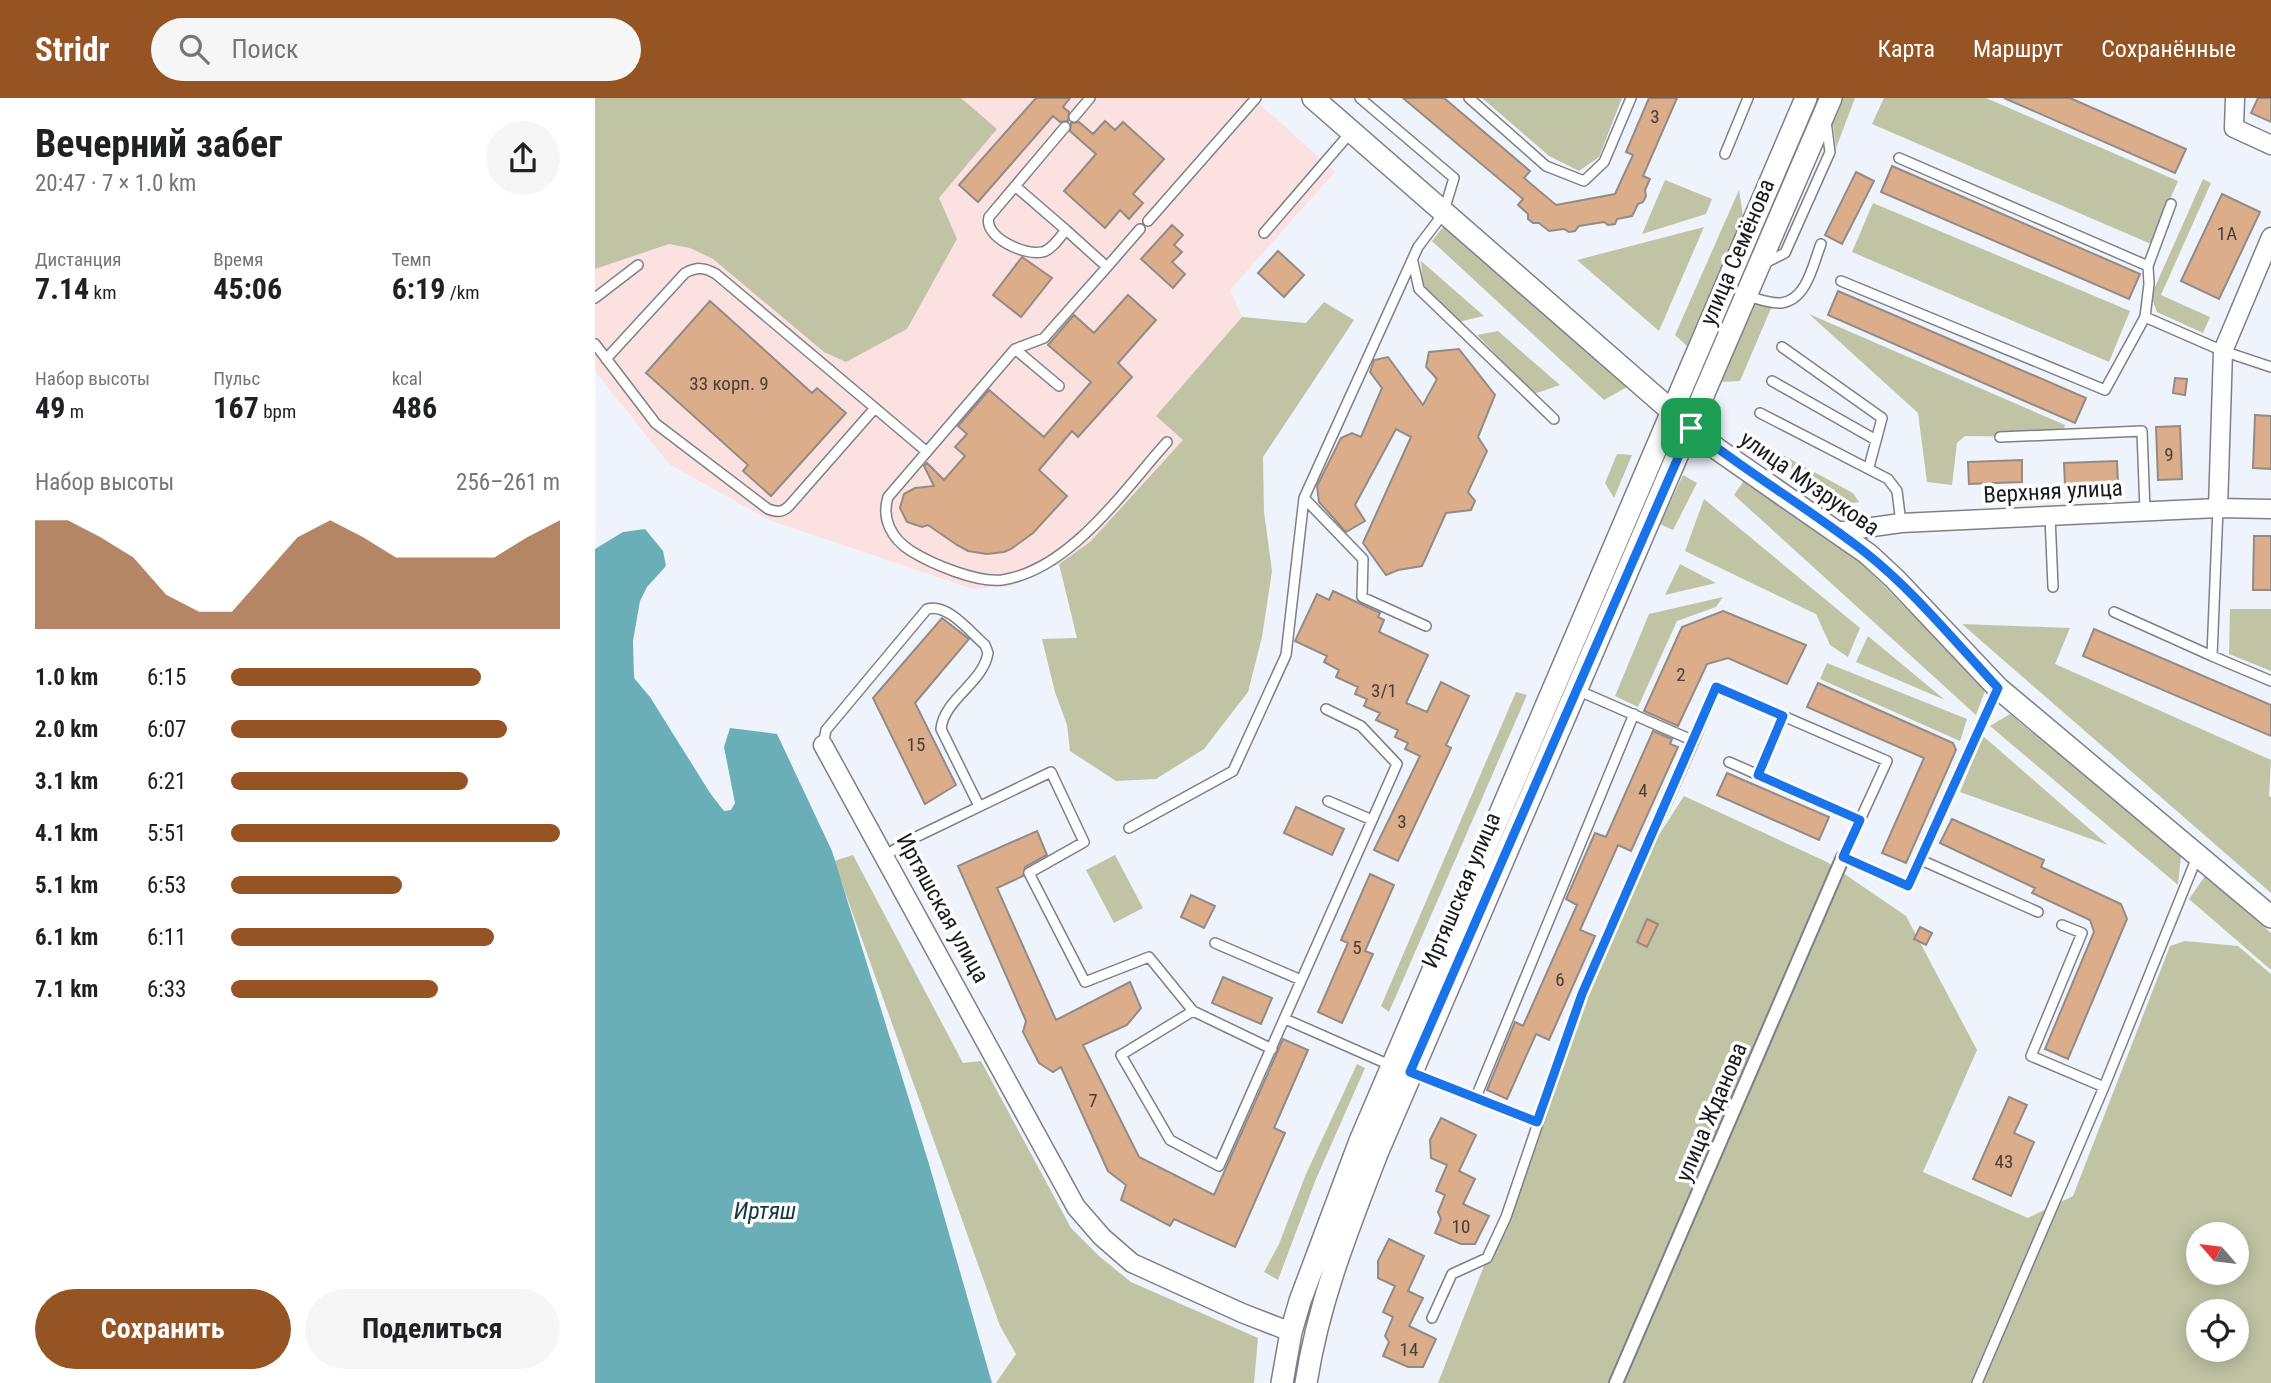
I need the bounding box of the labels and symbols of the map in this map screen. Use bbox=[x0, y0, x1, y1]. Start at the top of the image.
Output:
house number: 3 bbox=[1650, 105, 1660, 128]
street label: улица Семёнова bbox=[1695, 175, 1780, 329]
house number: 1А bbox=[2217, 222, 2237, 245]
house number: 33 корп. 9 bbox=[689, 372, 769, 395]
pin bbox=[1661, 398, 1721, 458]
street label: улица Музрукова bbox=[1735, 425, 1885, 541]
house number: 9 bbox=[2164, 443, 2174, 466]
street label: Верхняя улица bbox=[1983, 474, 2123, 509]
house number: 2 bbox=[1676, 663, 1686, 686]
house number: 3/1 bbox=[1371, 679, 1397, 702]
house number: 15 bbox=[907, 733, 925, 756]
house number: 4 bbox=[1638, 779, 1648, 802]
street label: Иртяшская улица bbox=[1417, 808, 1506, 972]
house number: 3 bbox=[1397, 810, 1407, 833]
street label: Иртяшская улица bbox=[890, 829, 995, 988]
house number: 5 bbox=[1352, 936, 1362, 959]
house number: 6 bbox=[1555, 968, 1565, 991]
street label: улица Жданова bbox=[1670, 1039, 1753, 1186]
house number: 7 bbox=[1088, 1089, 1098, 1112]
house number: 43 bbox=[1995, 1150, 2013, 1173]
water label: Иртяш bbox=[734, 1197, 796, 1225]
house number: 10 bbox=[1452, 1215, 1470, 1238]
north arrow bbox=[2186, 1222, 2249, 1284]
house number: 14 bbox=[1400, 1338, 1418, 1361]

